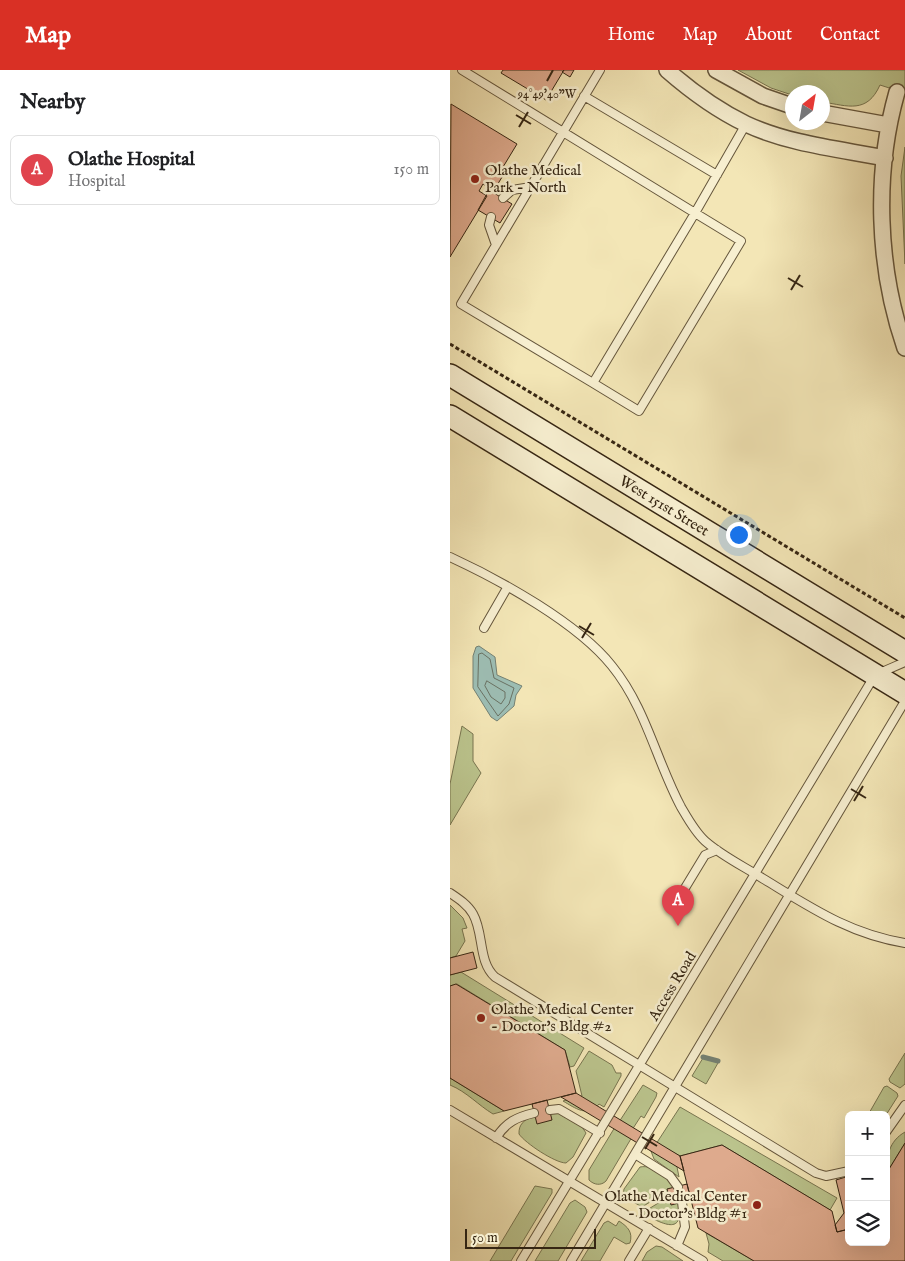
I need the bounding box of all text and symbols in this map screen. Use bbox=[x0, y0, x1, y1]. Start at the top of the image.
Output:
text: Map bbox=[25, 20, 71, 51]
text: Home bbox=[608, 24, 655, 47]
text: Map bbox=[683, 24, 717, 47]
text: About bbox=[745, 24, 792, 47]
text: Contact bbox=[820, 24, 880, 47]
north arrow bbox=[785, 85, 830, 130]
text: 94°49'40"W bbox=[517, 87, 577, 102]
text: Nearby bbox=[20, 89, 85, 116]
text: Olathe Hospital bbox=[68, 148, 195, 172]
text: A bbox=[32, 160, 42, 180]
text: 150 m bbox=[394, 160, 429, 180]
place label: Olathe Medical Park - North bbox=[485, 161, 582, 197]
text: Hospital bbox=[68, 172, 125, 192]
marker: Olathe Medical Park - North bbox=[469, 173, 481, 185]
street label: West 151st Street bbox=[616, 471, 713, 541]
your location bbox=[726, 522, 752, 548]
pin: A bbox=[662, 885, 694, 926]
street label: Access Road bbox=[644, 947, 701, 1025]
place label: Olathe Medical Center - Doctor's Bldg #2 bbox=[491, 1000, 634, 1036]
marker: Olathe Medical Center - Doctor's Bldg #2 bbox=[475, 1012, 487, 1024]
map controls bbox=[845, 1111, 890, 1246]
button: + bbox=[845, 1111, 890, 1156]
button: − bbox=[845, 1156, 890, 1201]
place label: Olathe Medical Center - Doctor's Bldg #1 bbox=[605, 1187, 747, 1223]
marker: Olathe Medical Center - Doctor's Bldg #1 bbox=[751, 1199, 763, 1211]
button: layers bbox=[845, 1201, 890, 1246]
scale bar bbox=[465, 1226, 596, 1249]
text: 50 m bbox=[472, 1229, 498, 1247]

